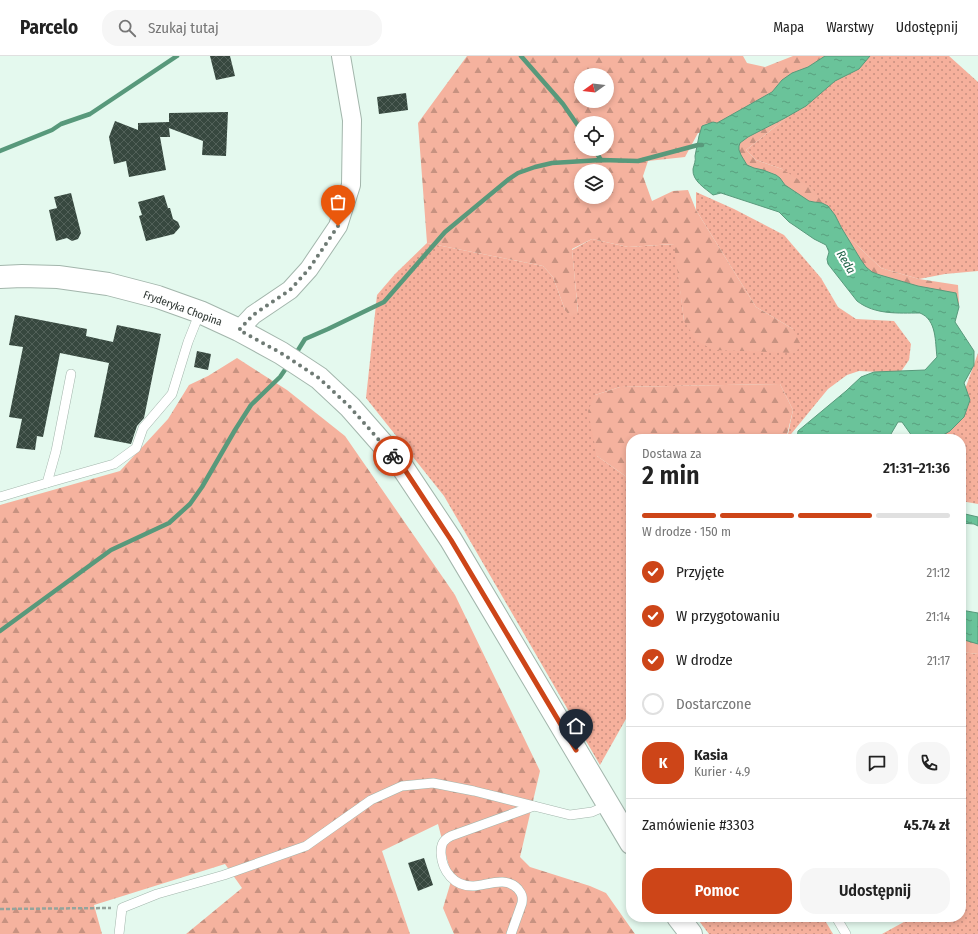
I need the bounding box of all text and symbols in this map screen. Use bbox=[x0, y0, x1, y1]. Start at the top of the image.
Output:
search box bbox=[102, 10, 382, 46]
text: Parcelo bbox=[20, 16, 78, 39]
icon: search bbox=[116, 17, 138, 39]
text: Szukaj tutaj bbox=[148, 19, 219, 37]
text: Mapa bbox=[773, 19, 804, 36]
text: Warstwy bbox=[826, 19, 874, 36]
text: Udostępnij bbox=[896, 19, 958, 36]
north arrow bbox=[574, 68, 614, 108]
map controls bbox=[574, 68, 614, 204]
button: locate bbox=[574, 116, 614, 156]
button: layers bbox=[574, 164, 614, 204]
pin bbox=[321, 185, 355, 226]
icon: bag bbox=[327, 191, 349, 213]
water label: Reda bbox=[834, 248, 858, 276]
street label: Fryderyka Chopina bbox=[142, 288, 224, 329]
courier bbox=[373, 436, 413, 476]
icon: bike bbox=[382, 445, 404, 467]
text: Dostawa za bbox=[642, 446, 702, 461]
text: 21:31–21:36 bbox=[883, 459, 950, 477]
text: 2 min bbox=[642, 460, 700, 491]
text: W drodze · 150 m bbox=[642, 524, 731, 539]
icon: check bbox=[642, 561, 664, 583]
text: Przyjęte bbox=[676, 563, 725, 581]
text: 21:12 bbox=[926, 565, 950, 580]
icon: check bbox=[642, 605, 664, 627]
text: W przygotowaniu bbox=[676, 607, 780, 625]
text: 21:14 bbox=[926, 609, 950, 624]
icon: check bbox=[642, 649, 664, 671]
text: W drodze bbox=[676, 651, 733, 669]
text: 21:17 bbox=[927, 653, 950, 668]
text: Dostarczone bbox=[676, 695, 751, 713]
pin bbox=[559, 709, 593, 750]
icon: home bbox=[565, 715, 587, 737]
button: chat bbox=[856, 742, 898, 784]
button: phone bbox=[908, 742, 950, 784]
text: Kasia bbox=[694, 746, 728, 764]
text: K bbox=[659, 754, 667, 772]
text: Kurier · 4.9 bbox=[694, 764, 750, 779]
text: Zamówienie #3303 bbox=[642, 816, 754, 834]
text: 45.74 zł bbox=[904, 816, 950, 834]
button: Pomoc bbox=[642, 868, 792, 914]
button: Udostępnij bbox=[800, 868, 950, 914]

